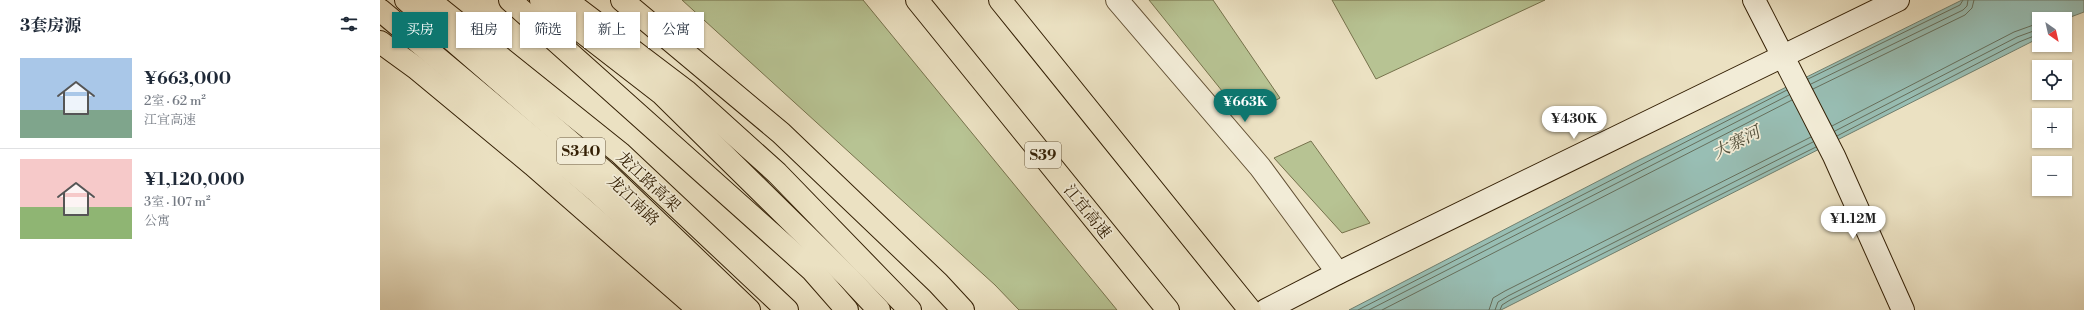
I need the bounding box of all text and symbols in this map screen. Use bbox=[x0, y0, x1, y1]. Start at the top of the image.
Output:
chip: 买房 bbox=[392, 12, 448, 48]
chip: 租房 bbox=[456, 12, 512, 48]
chip: 筛选 bbox=[520, 12, 576, 48]
chip: 新上 bbox=[584, 12, 640, 48]
chip: 公寓 bbox=[648, 12, 704, 48]
north arrow bbox=[2032, 12, 2072, 52]
map controls bbox=[2032, 12, 2072, 196]
icon: filters bbox=[338, 13, 360, 35]
text: 3套房源 bbox=[20, 15, 81, 37]
button: locate bbox=[2032, 60, 2072, 100]
text: ¥663,000 bbox=[144, 68, 231, 90]
icon: home bbox=[52, 74, 100, 122]
pin: ¥663K bbox=[1217, 89, 1273, 123]
text: 2室 · 62 m² bbox=[144, 93, 206, 109]
text: ¥663K bbox=[1223, 94, 1267, 110]
pin: ¥430K bbox=[1546, 106, 1602, 140]
button: + bbox=[2032, 108, 2072, 148]
text: ¥430K bbox=[1551, 111, 1597, 127]
text: 江宜高速 bbox=[144, 112, 196, 128]
water label: 大寨河 bbox=[1709, 120, 1767, 164]
road number: S340 bbox=[557, 138, 605, 164]
road number: S39 bbox=[1025, 142, 1061, 168]
street label: 龙江路高架 bbox=[612, 147, 684, 216]
button: − bbox=[2032, 156, 2072, 196]
text: ¥1,120,000 bbox=[144, 169, 245, 191]
street label: 龙江南路 bbox=[603, 171, 663, 230]
icon: home bbox=[52, 175, 100, 223]
street label: 江宜高速 bbox=[1059, 180, 1115, 243]
text: 3室 · 107 m² bbox=[144, 194, 211, 210]
pin: ¥1.12M bbox=[1820, 206, 1886, 240]
text: ¥1.12M bbox=[1830, 211, 1876, 227]
text: 公寓 bbox=[144, 213, 170, 229]

